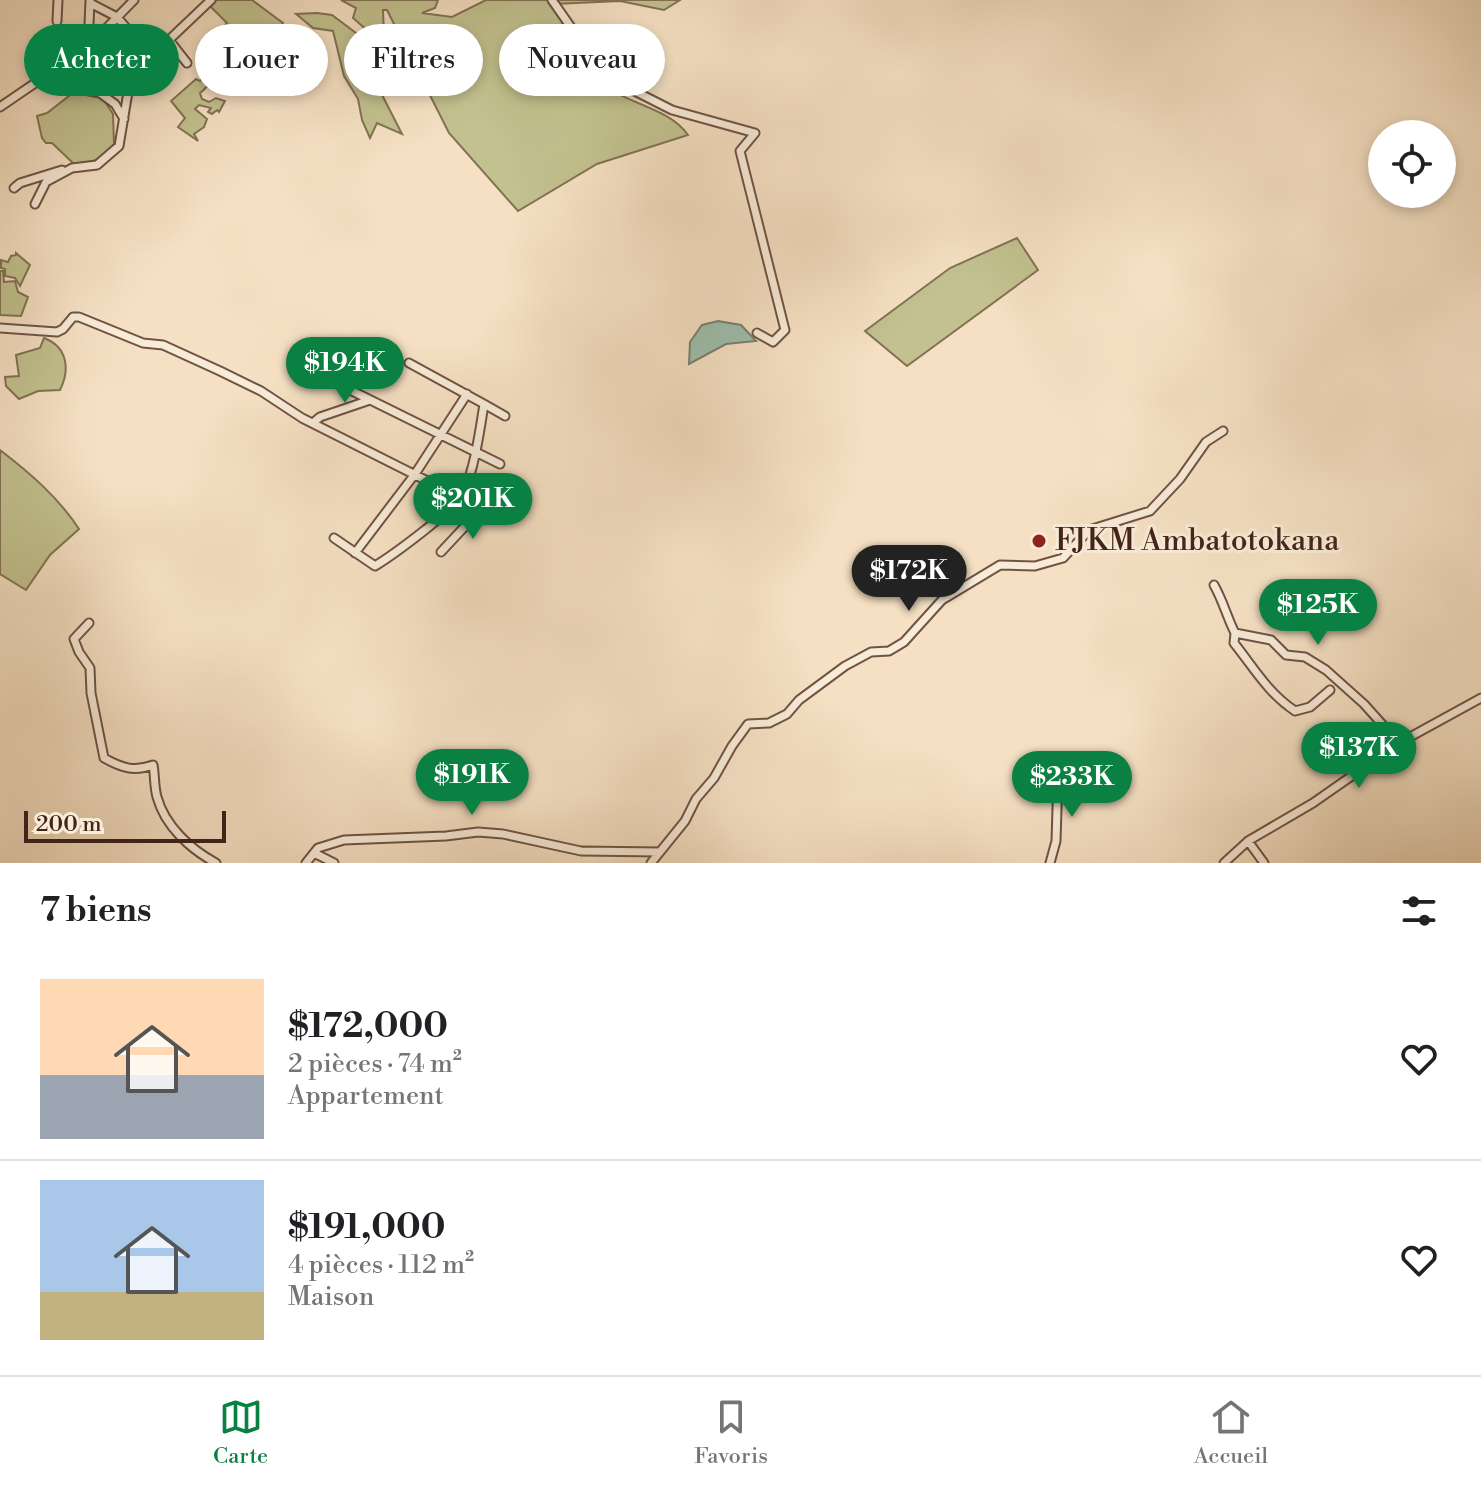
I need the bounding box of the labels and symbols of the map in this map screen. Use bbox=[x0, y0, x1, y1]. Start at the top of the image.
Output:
pin: $194K bbox=[289, 337, 401, 405]
pin: $201K bbox=[417, 473, 529, 541]
place label: FJKM Ambatotokana bbox=[1055, 522, 1340, 560]
marker: FJKM Ambatotokana bbox=[1030, 532, 1048, 550]
pin: $172K bbox=[853, 545, 965, 613]
pin: $125K bbox=[1262, 579, 1374, 647]
pin: $137K bbox=[1303, 722, 1415, 790]
pin: $191K bbox=[416, 749, 528, 817]
pin: $233K bbox=[1016, 751, 1128, 819]
scale bar bbox=[24, 807, 226, 843]

